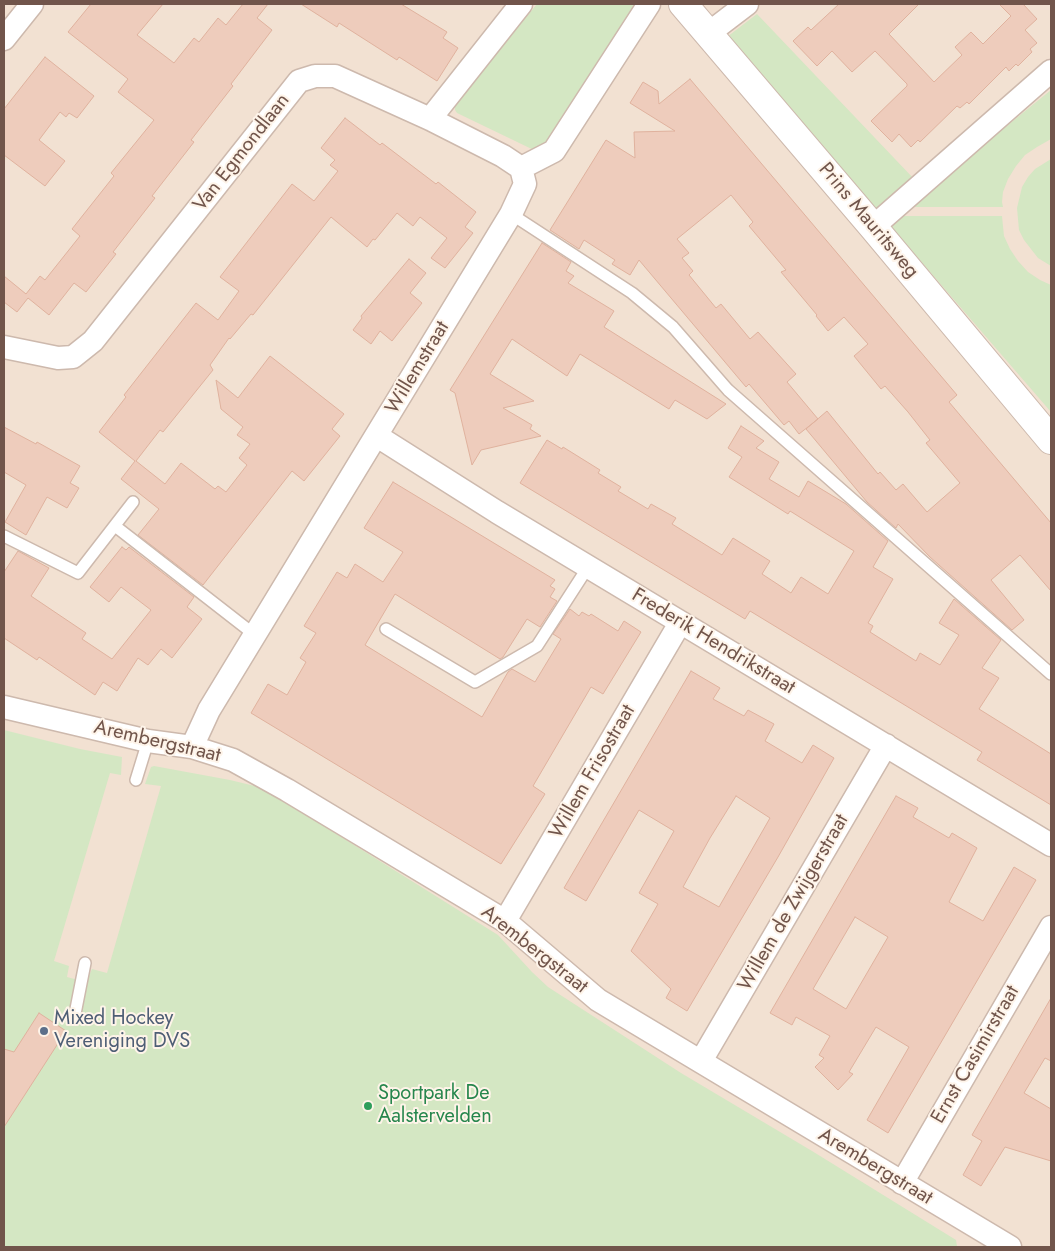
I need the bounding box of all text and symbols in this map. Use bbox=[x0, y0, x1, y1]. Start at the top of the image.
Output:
street label: Van Egmondlaan bbox=[189, 89, 295, 217]
street label: Prins Mauritsweg bbox=[813, 158, 923, 284]
street label: Willemstraat bbox=[381, 317, 455, 419]
street label: Frederik Hendrikstraat bbox=[627, 584, 799, 700]
street label: Willem Frisostraat bbox=[545, 701, 641, 843]
street label: Arembergstraat bbox=[91, 716, 223, 768]
street label: Willem de Zwijgerstraat bbox=[734, 810, 854, 996]
street label: Arembergstraat bbox=[476, 901, 592, 999]
street label: Ernst Casimirstraat bbox=[927, 982, 1025, 1128]
place label: Mixed Hockey Vereniging DVS bbox=[54, 1007, 190, 1054]
marker: Mixed Hockey Vereniging DVS bbox=[38, 1025, 50, 1037]
place label: Sportpark De Aalstervelden bbox=[378, 1082, 492, 1129]
marker: Sportpark De Aalstervelden bbox=[362, 1100, 374, 1112]
street label: Arembergstraat bbox=[813, 1123, 937, 1211]

